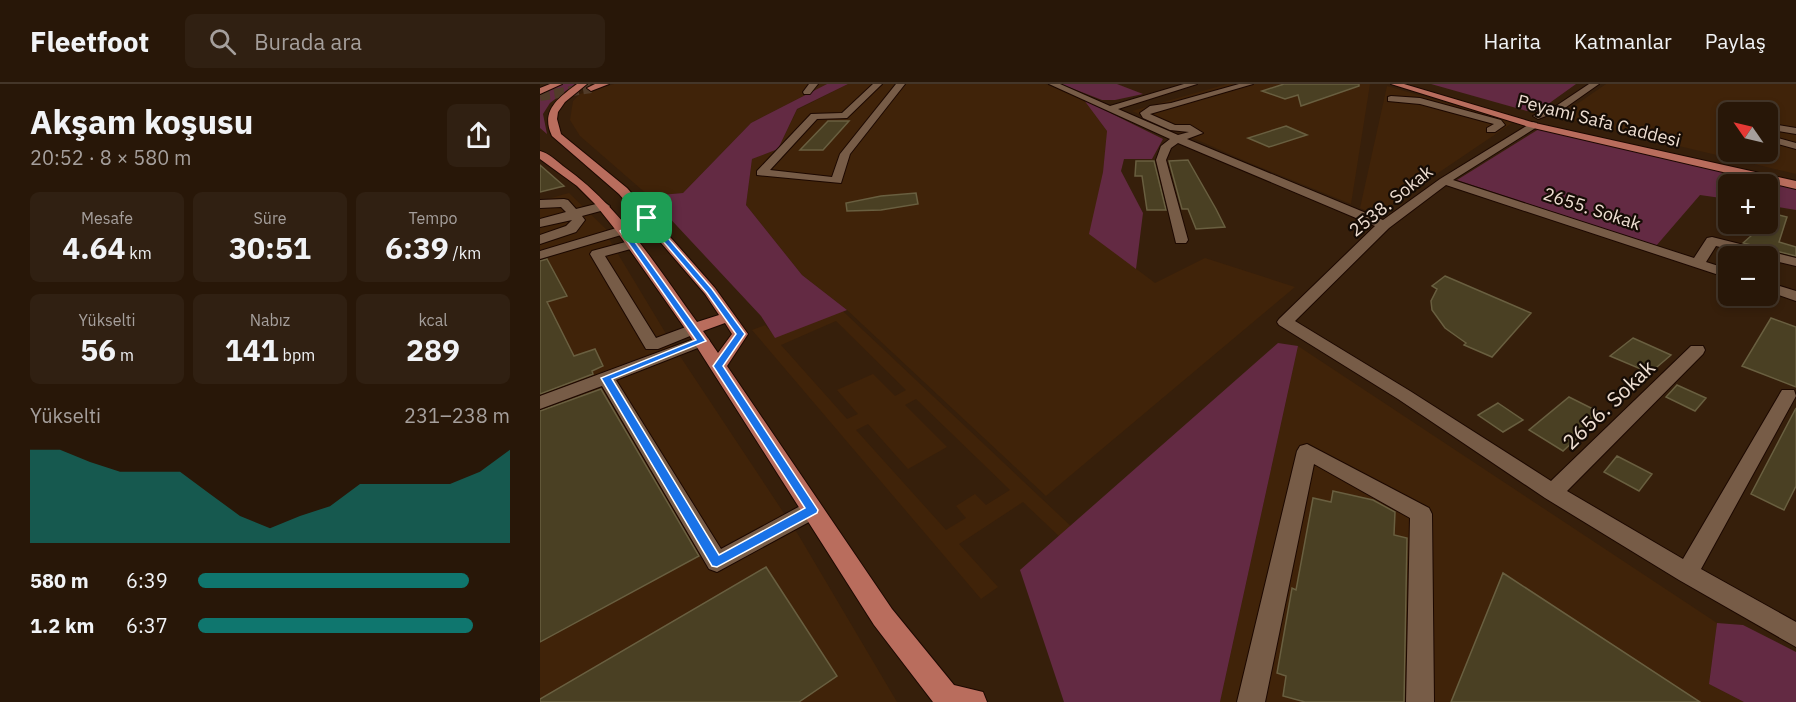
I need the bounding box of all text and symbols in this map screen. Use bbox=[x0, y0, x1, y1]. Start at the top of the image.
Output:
search box bbox=[185, 14, 605, 68]
text: Fleetfoot bbox=[30, 23, 149, 60]
icon: search bbox=[206, 25, 239, 58]
text: Burada ara bbox=[254, 27, 362, 56]
text: Harita bbox=[1483, 27, 1541, 55]
text: Katmanlar bbox=[1574, 27, 1672, 55]
text: Paylaş bbox=[1705, 27, 1766, 55]
street label: Peyami Safa Caddesi bbox=[1515, 89, 1683, 152]
text: Akşam koşusu bbox=[30, 100, 253, 143]
north arrow bbox=[1718, 102, 1778, 162]
map controls bbox=[1718, 102, 1778, 306]
button: share bbox=[447, 104, 510, 167]
text: 20:52 · 8 × 580 m bbox=[30, 144, 191, 171]
street label: 2538. Sokak bbox=[1344, 159, 1438, 241]
button: + bbox=[1718, 174, 1778, 234]
street label: 2655. Sokak bbox=[1540, 182, 1644, 235]
pin bbox=[621, 192, 672, 243]
icon: arrive bbox=[630, 201, 663, 234]
text: Mesafe bbox=[81, 208, 133, 228]
text: Süre bbox=[254, 208, 286, 228]
text: Tempo bbox=[408, 208, 458, 228]
text: 4.64 bbox=[62, 228, 126, 267]
text: 30:51 bbox=[229, 228, 311, 267]
text: 6:39 bbox=[385, 228, 449, 267]
text: km bbox=[126, 243, 152, 263]
text: /km bbox=[449, 243, 481, 263]
button: − bbox=[1718, 246, 1778, 306]
text: Yükselti bbox=[79, 310, 135, 330]
text: Nabız bbox=[250, 310, 290, 330]
text: kcal bbox=[418, 310, 448, 330]
text: 56 bbox=[80, 330, 116, 369]
text: 141 bbox=[225, 330, 279, 369]
text: 289 bbox=[406, 330, 460, 369]
text: m bbox=[116, 345, 134, 365]
text: bpm bbox=[279, 345, 315, 365]
street label: 2656. Sokak bbox=[1556, 353, 1661, 455]
text: Yükselti bbox=[30, 402, 101, 429]
text: 231–238 m bbox=[404, 402, 510, 429]
text: 580 m bbox=[30, 567, 89, 594]
text: 6:39 bbox=[126, 567, 168, 594]
text: 1.2 km bbox=[30, 612, 94, 639]
text: 6:37 bbox=[126, 612, 168, 639]

